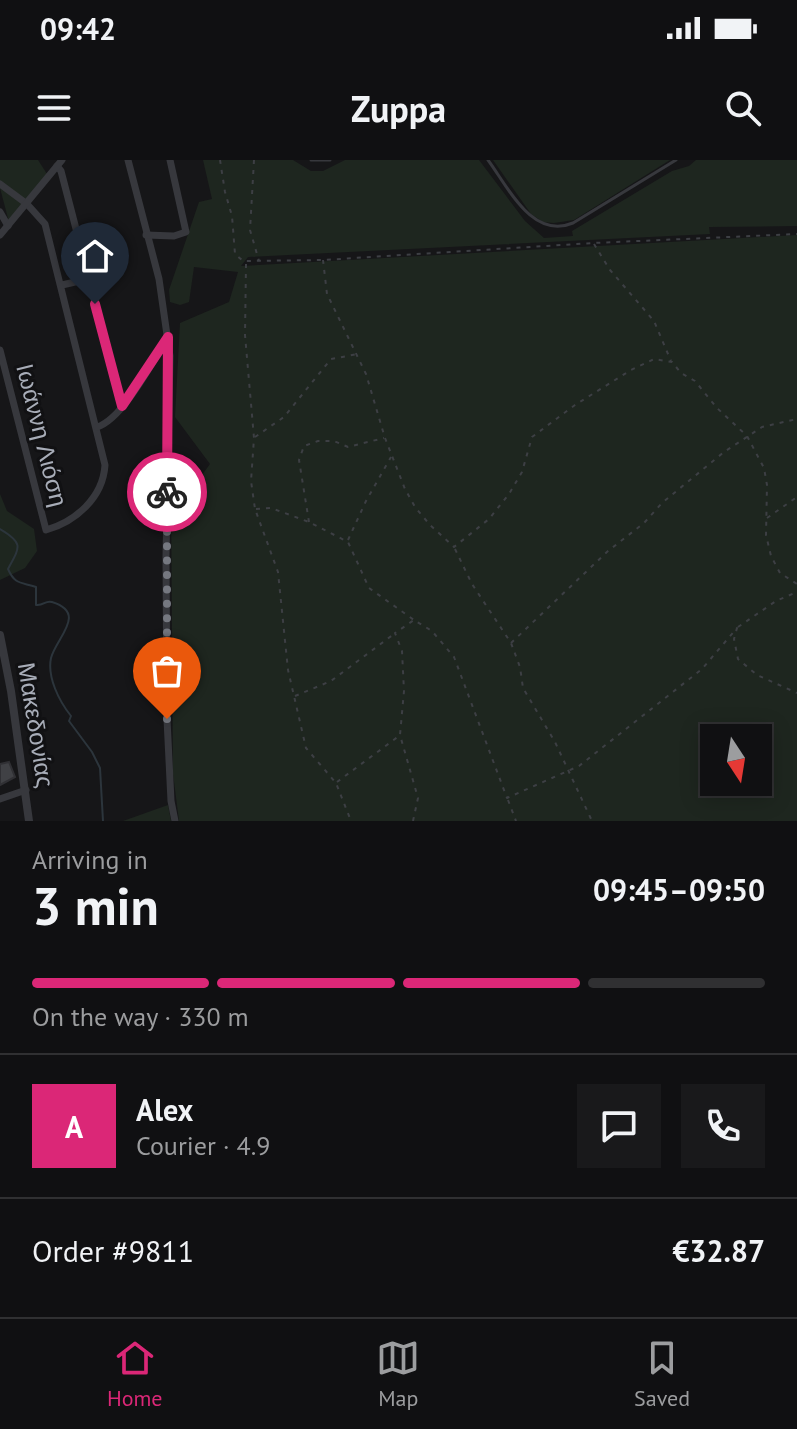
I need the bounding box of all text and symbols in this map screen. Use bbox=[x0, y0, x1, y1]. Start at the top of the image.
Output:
text: 09:42 bbox=[40, 9, 116, 48]
text: Zuppa bbox=[351, 85, 446, 132]
icon: menu bbox=[32, 86, 76, 130]
icon: search bbox=[721, 86, 765, 130]
pin bbox=[61, 222, 129, 304]
icon: home bbox=[73, 234, 117, 278]
street label: Ιωάννη Λιόση bbox=[9, 360, 75, 510]
courier bbox=[127, 452, 207, 532]
icon: bike bbox=[145, 470, 189, 514]
pin bbox=[133, 637, 201, 719]
icon: bag bbox=[145, 649, 189, 693]
street label: Μακεδονίας bbox=[11, 660, 61, 790]
north arrow bbox=[700, 724, 772, 796]
map controls bbox=[700, 724, 772, 796]
text: Arriving in bbox=[32, 843, 148, 876]
text: 09:45–09:50 bbox=[593, 870, 765, 909]
text: 3 min bbox=[32, 872, 159, 939]
text: On the way · 330 m bbox=[32, 1000, 249, 1033]
button: chat bbox=[577, 1084, 661, 1168]
button: phone bbox=[681, 1084, 765, 1168]
text: Alex bbox=[136, 1090, 193, 1129]
text: A bbox=[65, 1107, 83, 1146]
text: Courier · 4.9 bbox=[136, 1129, 270, 1162]
text: Order #9811 bbox=[32, 1231, 194, 1270]
text: €32.87 bbox=[673, 1231, 765, 1270]
tab: Home bbox=[107, 1336, 163, 1412]
tab: Map bbox=[376, 1336, 420, 1412]
tab: Saved bbox=[634, 1336, 690, 1412]

